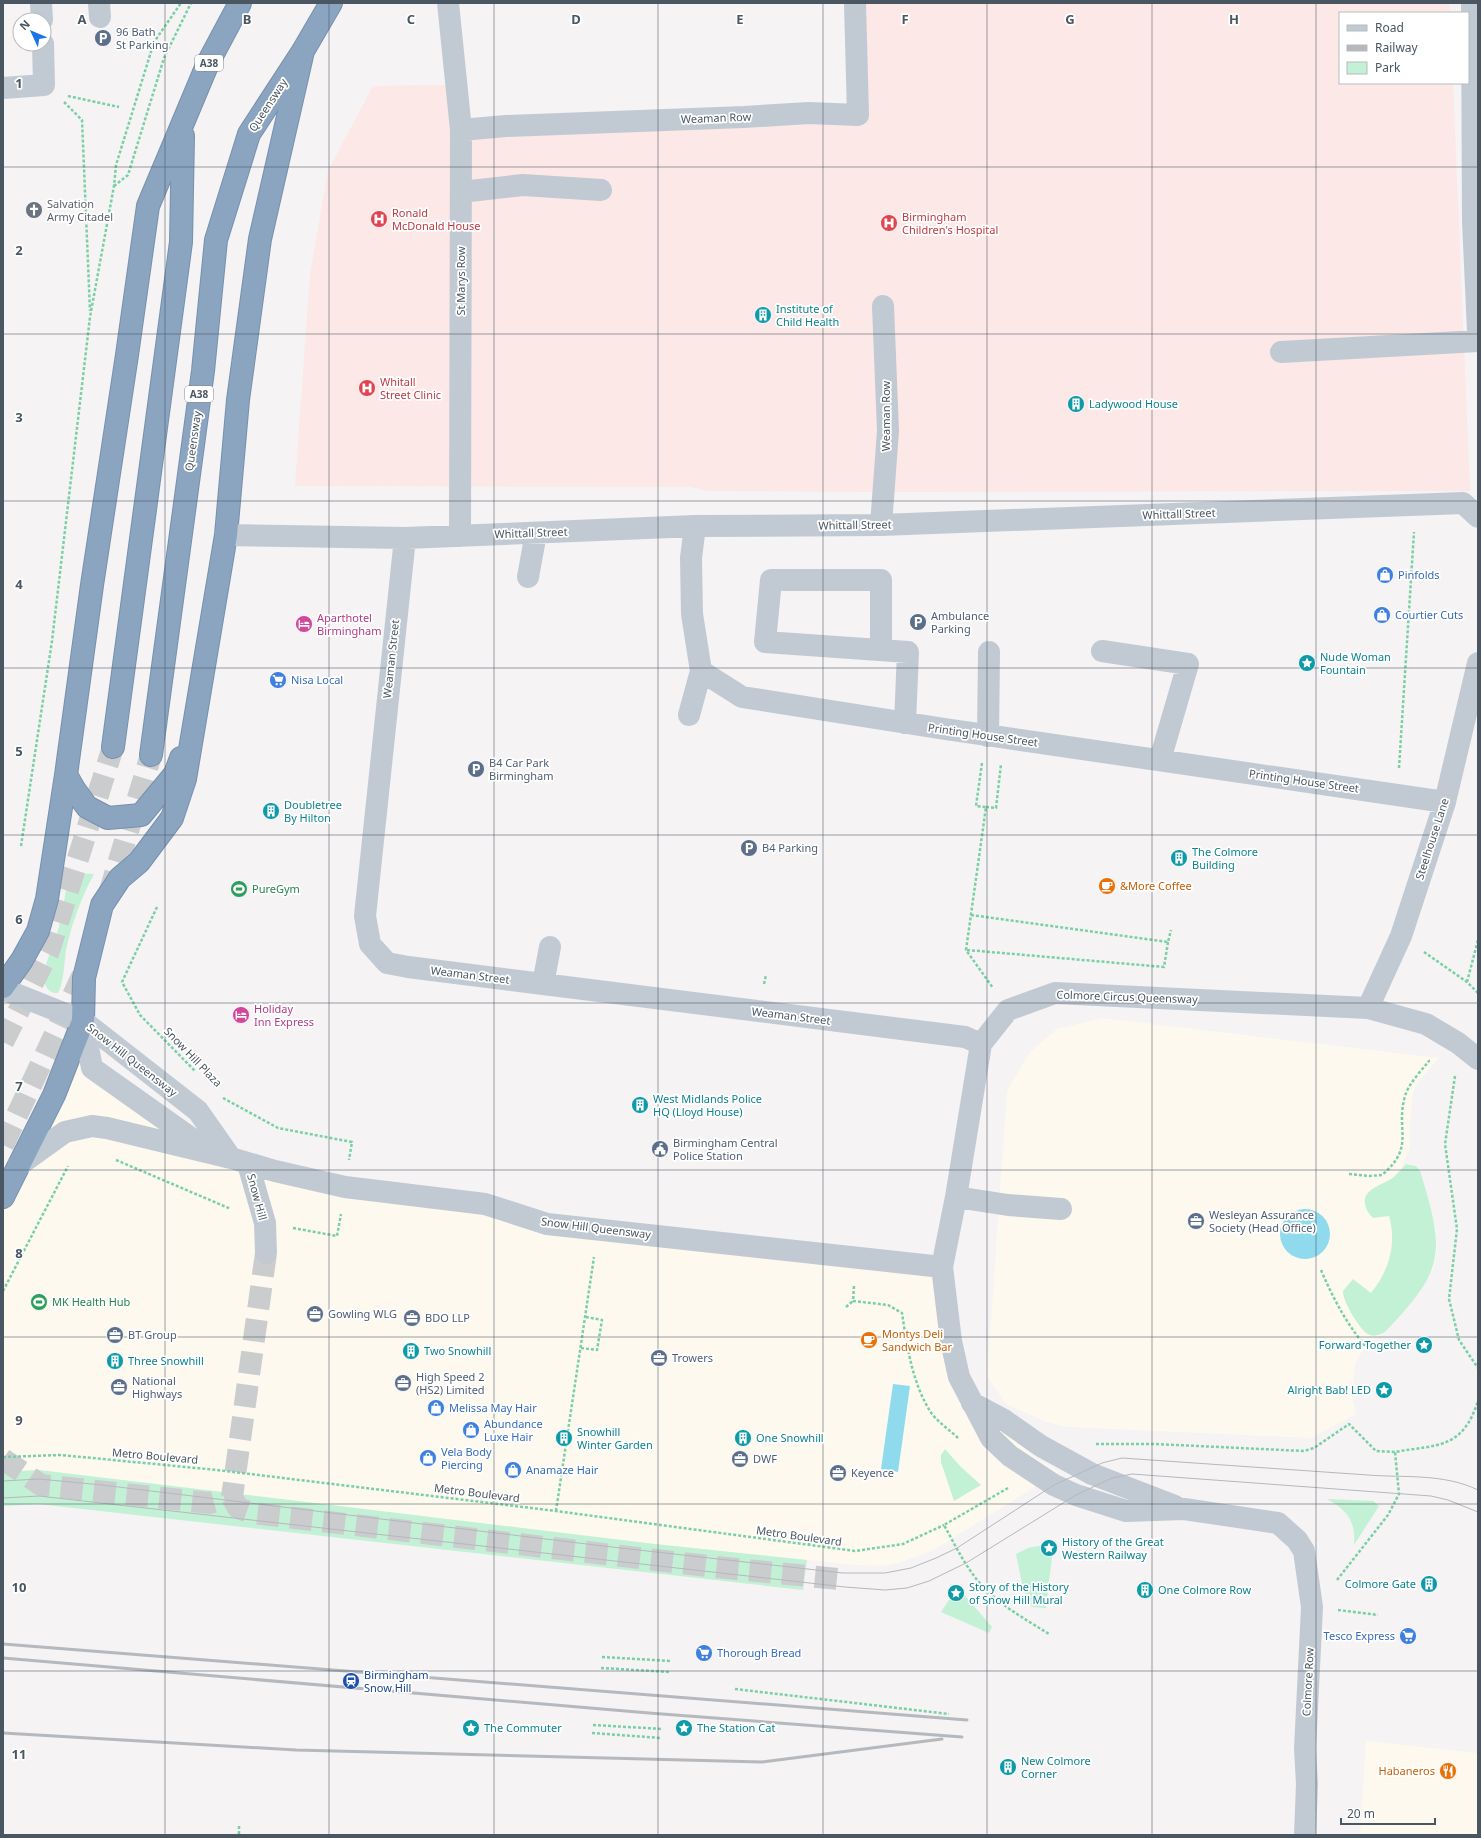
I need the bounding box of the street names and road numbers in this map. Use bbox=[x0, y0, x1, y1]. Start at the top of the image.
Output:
road number: A38 bbox=[195, 55, 223, 71]
street label: Queensway bbox=[245, 75, 290, 134]
street label: Weaman Row bbox=[681, 109, 752, 126]
street label: St Marys Row bbox=[453, 246, 468, 316]
street label: Weaman Row bbox=[878, 380, 893, 451]
road number: A38 bbox=[185, 386, 213, 402]
street label: Queensway bbox=[181, 410, 204, 472]
street label: Whittall Street bbox=[1142, 505, 1216, 522]
street label: Whittall Street bbox=[818, 516, 892, 533]
street label: Whittall Street bbox=[494, 524, 568, 541]
street label: Weaman Street bbox=[379, 619, 402, 699]
street label: Printing House Street bbox=[927, 719, 1039, 750]
street label: Printing House Street bbox=[1248, 765, 1360, 796]
street label: Steelhouse Lane bbox=[1411, 796, 1452, 881]
street label: Weaman Street bbox=[430, 962, 510, 987]
street label: Colmore Circus Queensway bbox=[1056, 987, 1198, 1006]
street label: Weaman Street bbox=[751, 1003, 831, 1028]
street label: Snow Hill Queensway bbox=[84, 1020, 181, 1100]
street label: Snow Hill Plaza bbox=[161, 1024, 226, 1090]
street label: Snow Hill bbox=[244, 1172, 271, 1222]
street label: Snow Hill Queensway bbox=[540, 1213, 652, 1242]
street label: Metro Boulevard bbox=[111, 1444, 199, 1467]
street label: Metro Boulevard bbox=[433, 1480, 521, 1505]
street label: Metro Boulevard bbox=[755, 1522, 843, 1549]
street label: Colmore Row bbox=[1298, 1647, 1317, 1717]

